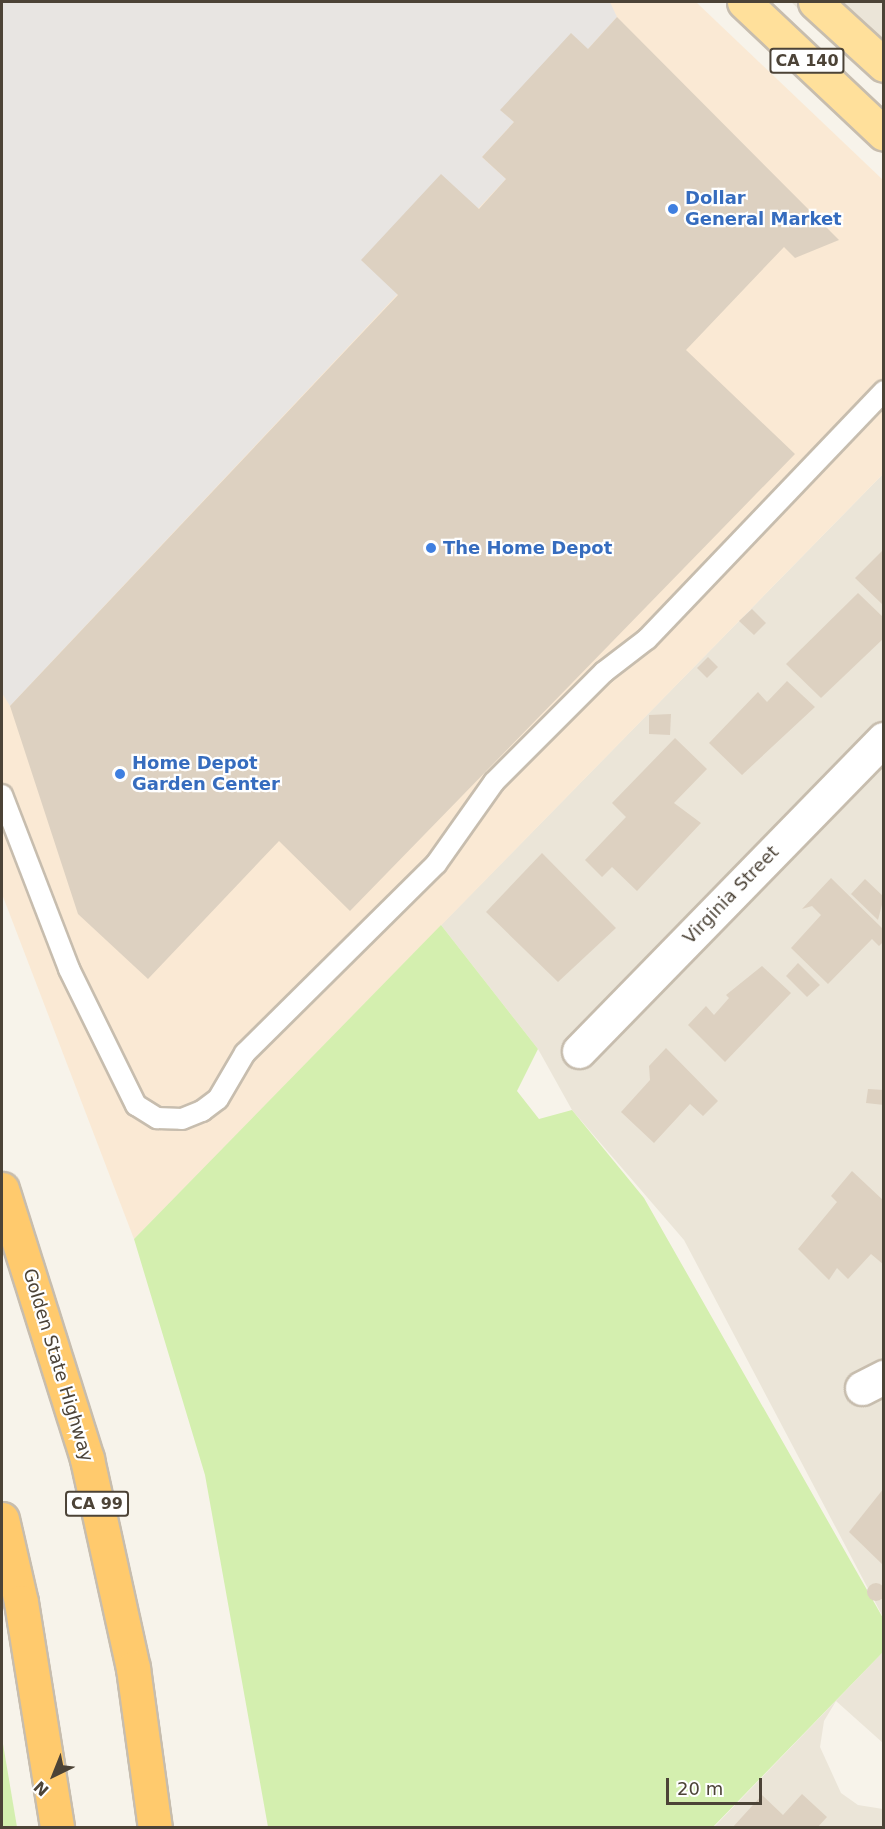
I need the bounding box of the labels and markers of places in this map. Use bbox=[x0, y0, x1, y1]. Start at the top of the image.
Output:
place label: Dollar General Market bbox=[685, 188, 842, 230]
marker: Dollar General Market bbox=[666, 202, 680, 216]
place label: The Home Depot bbox=[443, 537, 612, 559]
marker: The Home Depot bbox=[424, 541, 438, 555]
place label: Home Depot Garden Center bbox=[132, 753, 280, 795]
marker: Home Depot Garden Center bbox=[113, 767, 127, 781]

